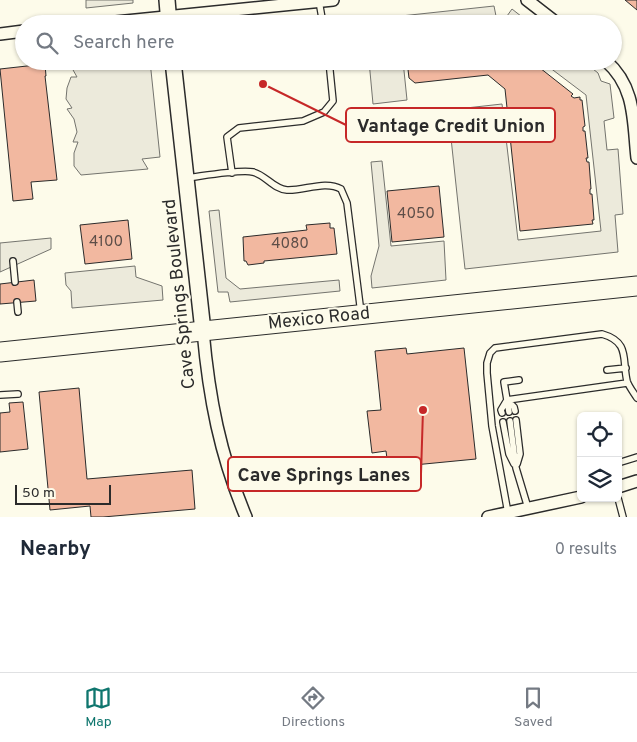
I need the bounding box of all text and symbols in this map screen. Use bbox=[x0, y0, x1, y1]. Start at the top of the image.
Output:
search box bbox=[15, 15, 622, 70]
icon: search bbox=[33, 29, 61, 57]
text: Search here bbox=[73, 31, 175, 55]
callout: Vantage Credit Union bbox=[346, 108, 555, 142]
text: Vantage Credit Union bbox=[357, 115, 545, 139]
street label: Cave Springs Boulevard bbox=[159, 198, 201, 390]
house number: 4050 bbox=[397, 205, 435, 224]
house number: 4100 bbox=[89, 233, 123, 252]
house number: 4080 bbox=[271, 235, 309, 254]
street label: Mexico Road bbox=[267, 302, 371, 336]
map controls bbox=[577, 412, 622, 502]
button: locate bbox=[577, 412, 622, 457]
callout: Cave Springs Lanes bbox=[228, 457, 421, 491]
button: layers bbox=[577, 457, 622, 502]
text: Cave Springs Lanes bbox=[238, 464, 410, 488]
scale bar bbox=[15, 482, 111, 505]
text: 50 m bbox=[22, 485, 55, 502]
text: Nearby bbox=[20, 536, 91, 563]
text: 0 results bbox=[555, 540, 617, 560]
tab: Map bbox=[84, 684, 112, 731]
tab: Directions bbox=[281, 684, 345, 731]
tab: Saved bbox=[514, 684, 553, 731]

